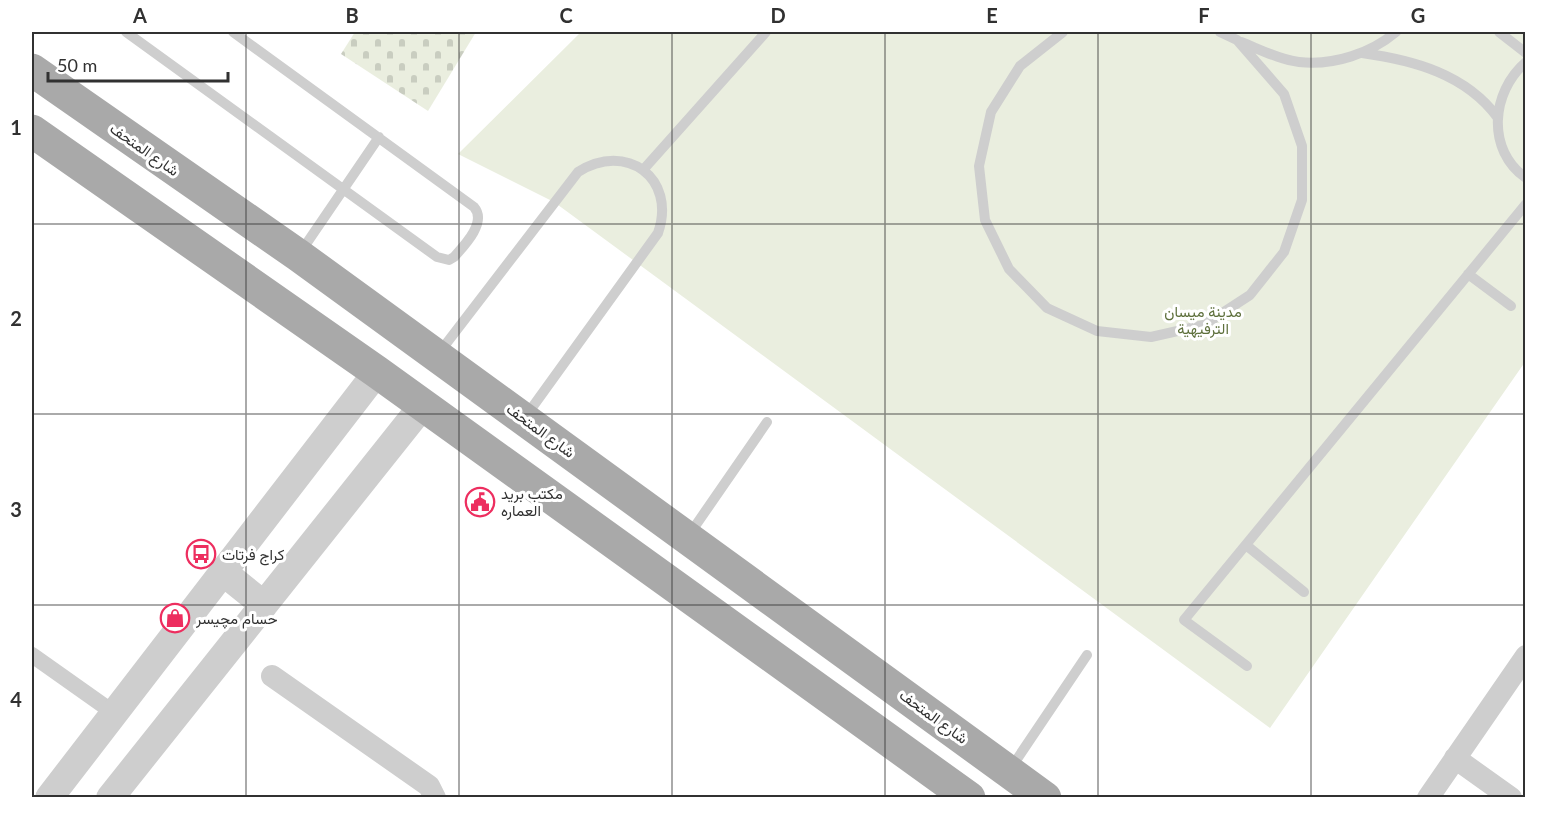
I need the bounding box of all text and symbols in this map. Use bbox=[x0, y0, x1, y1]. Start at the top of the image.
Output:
text: A bbox=[132, 3, 147, 27]
text: B bbox=[345, 3, 359, 27]
text: C bbox=[559, 3, 573, 27]
text: D bbox=[770, 3, 786, 27]
text: E bbox=[986, 3, 998, 27]
text: F bbox=[1198, 3, 1210, 27]
text: G bbox=[1411, 3, 1425, 27]
scale bar bbox=[48, 45, 228, 83]
text: 50 m bbox=[57, 54, 97, 76]
text: 1 bbox=[10, 115, 22, 139]
street label: شارع المتحف bbox=[105, 119, 183, 182]
park label: مدينة ميسان الترفيهية bbox=[1164, 302, 1242, 338]
text: 2 bbox=[10, 306, 22, 330]
street label: شارع المتحف bbox=[502, 399, 579, 463]
place label: مكتب بريد العماره bbox=[501, 484, 563, 520]
public building icon: مكتب بريد العماره bbox=[464, 486, 496, 518]
text: 3 bbox=[10, 497, 22, 521]
bus stop icon: كراج فرتات bbox=[185, 538, 217, 570]
place label: كراج فرتات bbox=[222, 545, 285, 566]
shop icon: حسام مچيسر bbox=[159, 602, 191, 634]
place label: حسام مچيسر bbox=[195, 609, 278, 629]
street label: شارع المتحف bbox=[895, 685, 972, 749]
text: 4 bbox=[10, 687, 22, 711]

